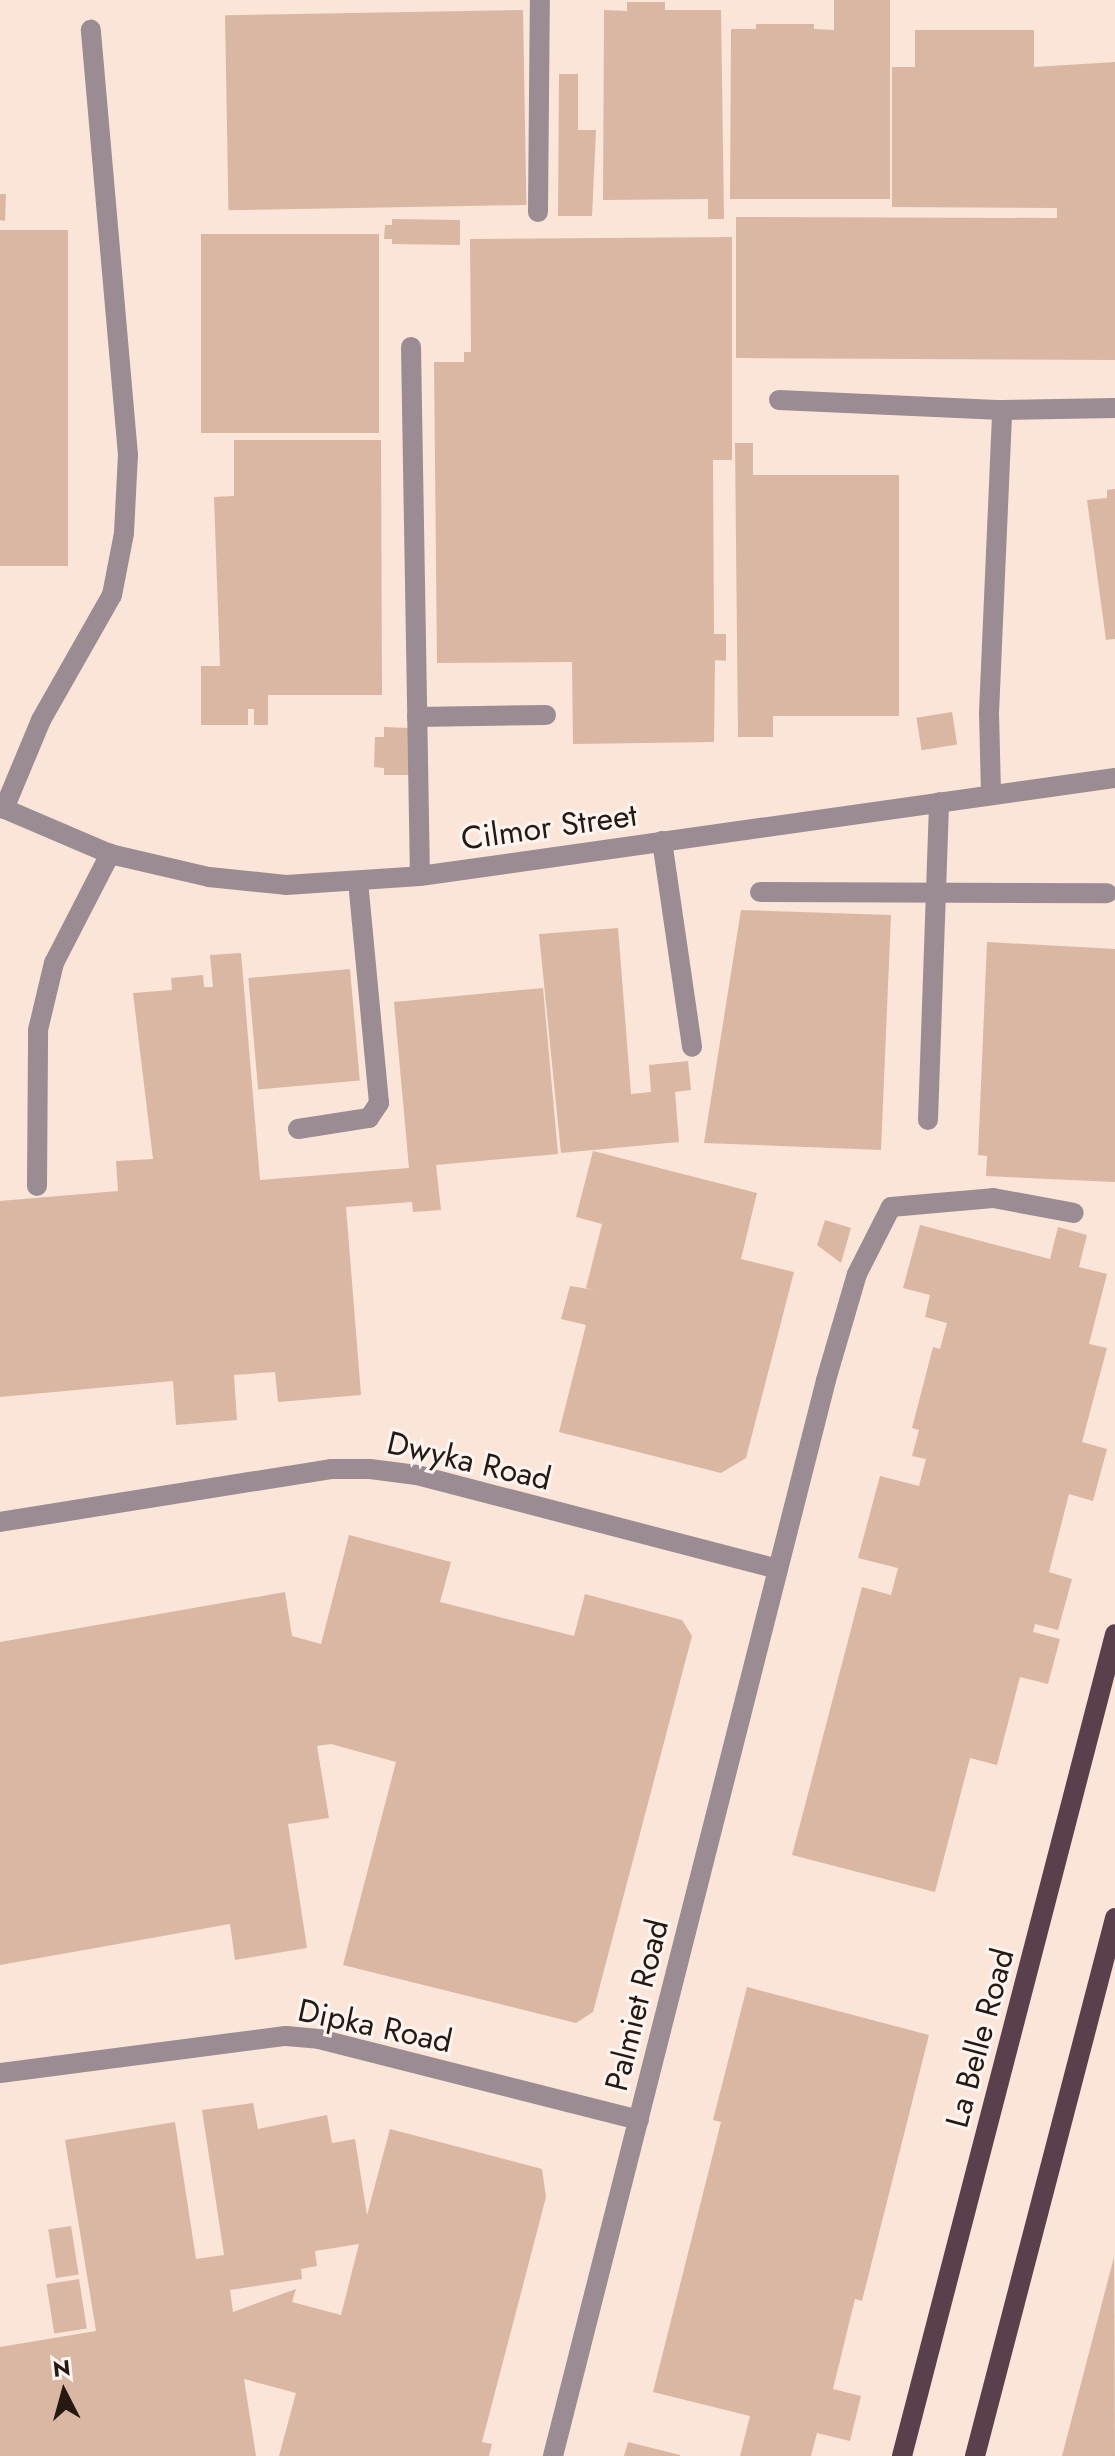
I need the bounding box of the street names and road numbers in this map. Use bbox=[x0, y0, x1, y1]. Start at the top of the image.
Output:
street label: Cilmor Street bbox=[459, 796, 639, 858]
street label: Dwyka Road bbox=[383, 1423, 555, 1499]
street label: Palmiet Road bbox=[597, 1915, 677, 2095]
street label: La Belle Road bbox=[938, 1944, 1022, 2132]
street label: Dipka Road bbox=[295, 1991, 455, 2061]

